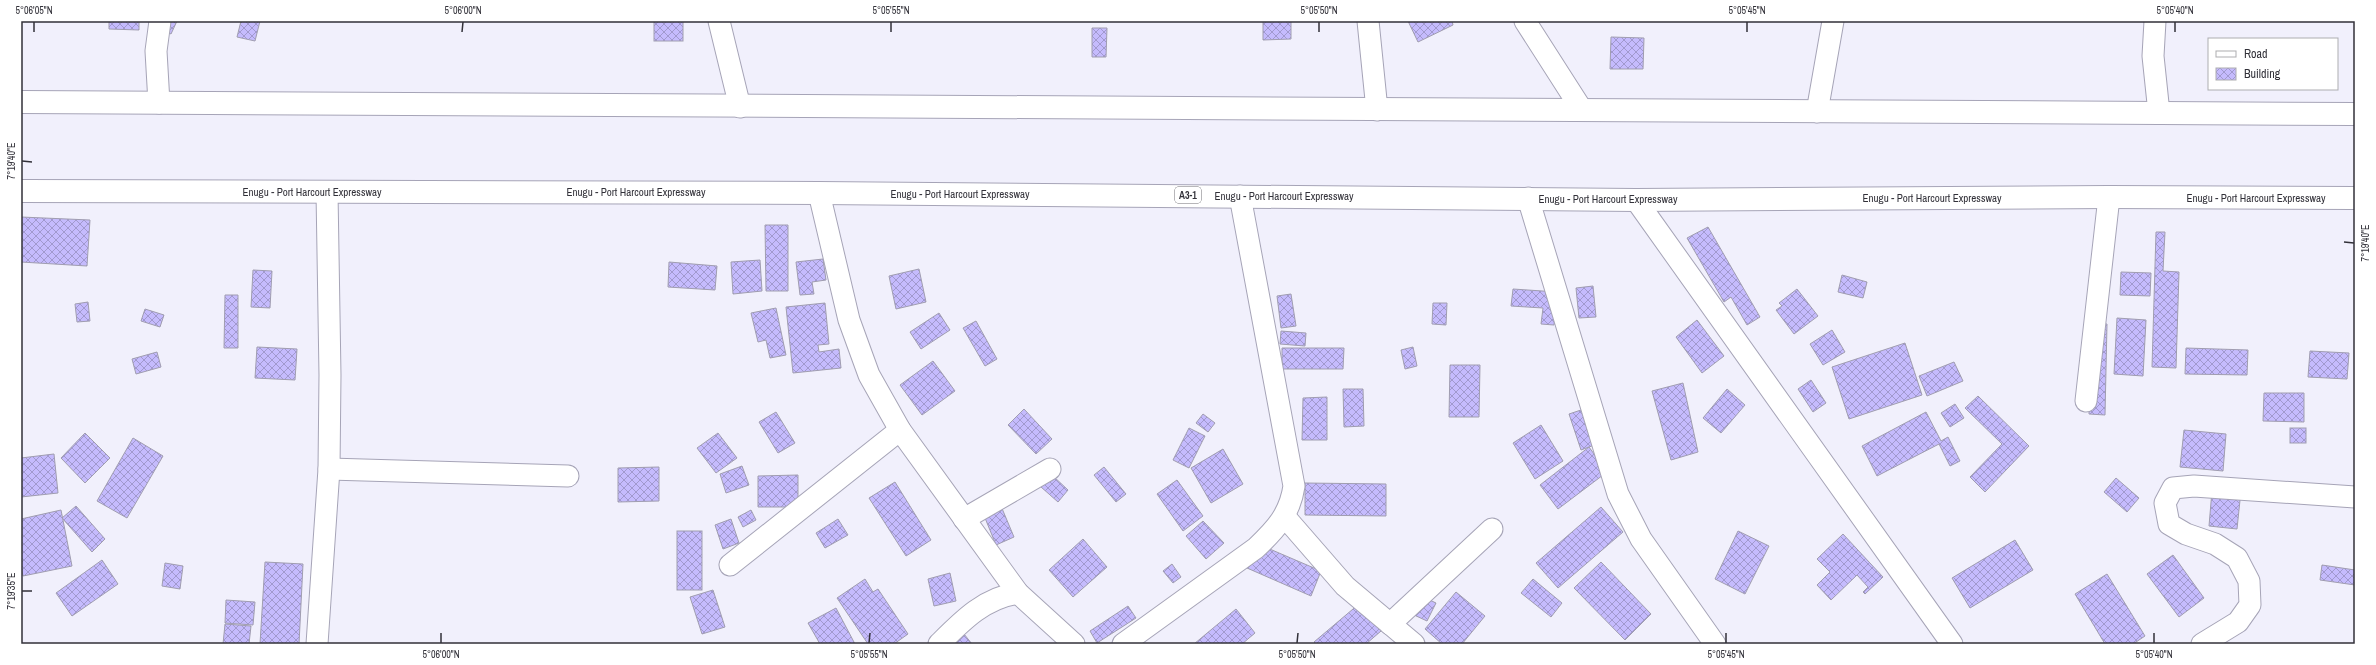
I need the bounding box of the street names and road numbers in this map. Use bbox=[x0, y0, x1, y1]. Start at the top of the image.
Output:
street label: Enugu - Port Harcourt Expressway bbox=[243, 185, 382, 199]
street label: Enugu - Port Harcourt Expressway bbox=[567, 185, 706, 199]
street label: Enugu - Port Harcourt Expressway bbox=[891, 187, 1030, 201]
road number: A3-1 bbox=[1175, 187, 1201, 203]
street label: Enugu - Port Harcourt Expressway bbox=[1215, 189, 1354, 203]
street label: Enugu - Port Harcourt Expressway bbox=[1863, 191, 2002, 205]
street label: Enugu - Port Harcourt Expressway bbox=[2187, 191, 2326, 205]
street label: Enugu - Port Harcourt Expressway bbox=[1539, 192, 1678, 206]

